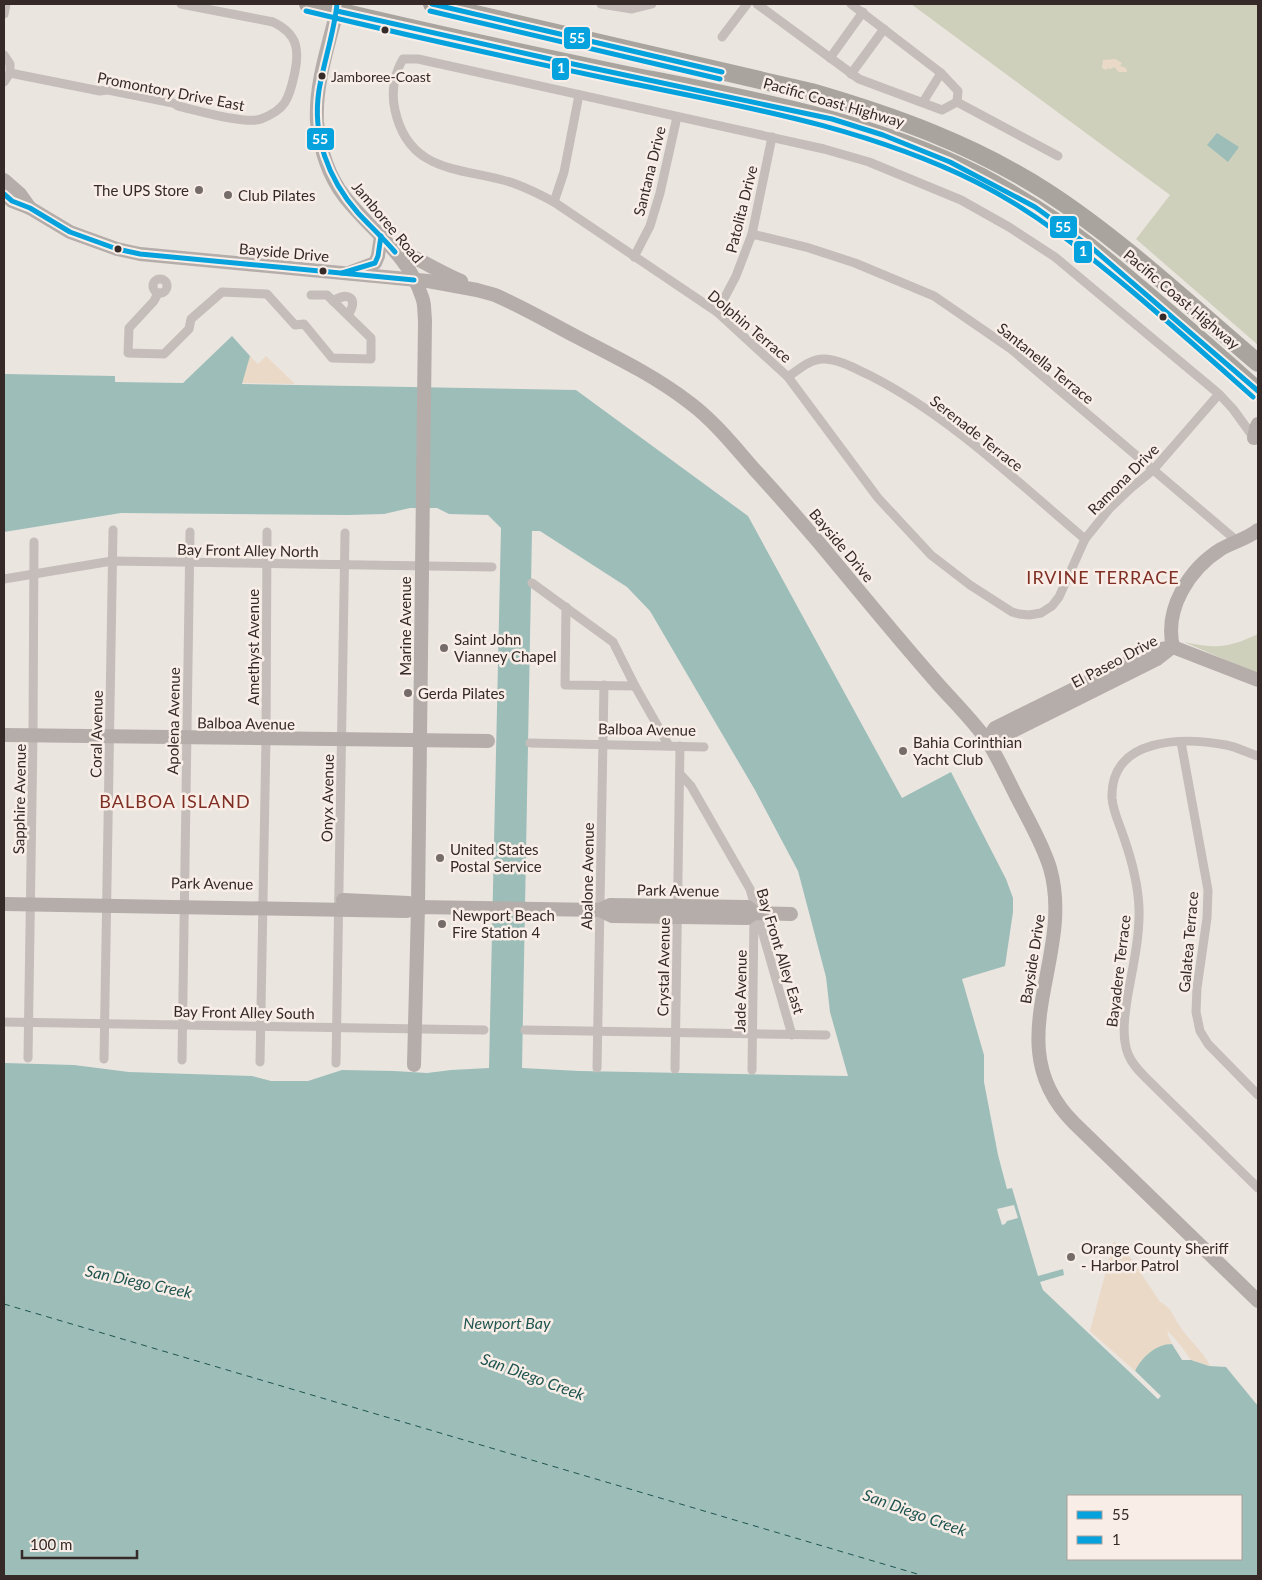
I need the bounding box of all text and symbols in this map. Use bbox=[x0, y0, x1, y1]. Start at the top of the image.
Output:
unlabelled marker bbox=[380, 25, 390, 35]
line badge: 55 bbox=[563, 26, 591, 50]
text: 55 bbox=[569, 29, 585, 46]
line badge: 1 bbox=[551, 57, 570, 81]
text: 1 bbox=[557, 59, 565, 76]
street label: Promontory Drive East bbox=[96, 68, 247, 114]
place label: Jamboree-Coast bbox=[331, 68, 431, 85]
marker: Jamboree-Coast bbox=[317, 71, 327, 81]
street label: Pacific Coast Highway bbox=[761, 73, 907, 131]
street label: Santana Drive bbox=[629, 124, 669, 218]
line badge: 55 bbox=[306, 127, 335, 151]
text: 55 bbox=[312, 130, 328, 147]
street label: Patolita Drive bbox=[721, 163, 761, 255]
street label: Jamboree Road bbox=[349, 178, 427, 266]
place label: The UPS Store bbox=[93, 181, 189, 199]
marker: The UPS Store bbox=[193, 184, 205, 196]
place label: Club Pilates bbox=[238, 186, 315, 204]
marker: Club Pilates bbox=[222, 189, 234, 201]
line badge: 55 bbox=[1049, 215, 1078, 239]
text: 55 bbox=[1055, 218, 1071, 235]
street label: Bayside Drive bbox=[238, 239, 330, 265]
line badge: 1 bbox=[1073, 240, 1093, 264]
text: 1 bbox=[1079, 242, 1087, 259]
unlabelled marker bbox=[113, 244, 123, 254]
street label: Pacific Coast Highway bbox=[1120, 245, 1244, 353]
unlabelled marker bbox=[318, 266, 328, 276]
street label: Dolphin Terrace bbox=[705, 286, 796, 366]
unlabelled marker bbox=[1158, 312, 1168, 322]
street label: Santanella Terrace bbox=[994, 319, 1098, 407]
street label: Serenade Terrace bbox=[927, 391, 1027, 475]
street label: Ramona Drive bbox=[1084, 440, 1162, 518]
street label: Bayside Drive bbox=[806, 505, 878, 585]
street label: Bay Front Alley North bbox=[177, 540, 319, 560]
district label: IRVINE TERRACE bbox=[1026, 566, 1180, 588]
street label: Marine Avenue bbox=[396, 576, 414, 676]
street label: Amethyst Avenue bbox=[244, 589, 262, 705]
place label: Saint John Vianney Chapel bbox=[454, 630, 557, 665]
street label: El Paseo Drive bbox=[1068, 631, 1160, 691]
marker: Saint John Vianney Chapel bbox=[438, 642, 450, 654]
street label: Apolena Avenue bbox=[163, 667, 183, 775]
place label: Gerda Pilates bbox=[418, 684, 505, 702]
marker: Gerda Pilates bbox=[402, 687, 414, 699]
street label: Coral Avenue bbox=[86, 690, 106, 778]
street label: Balboa Avenue bbox=[197, 713, 295, 733]
street label: Balboa Avenue bbox=[598, 719, 696, 739]
place label: Bahia Corinthian Yacht Club bbox=[913, 733, 1022, 768]
street label: Sapphire Avenue bbox=[9, 744, 29, 854]
marker: Bahia Corinthian Yacht Club bbox=[897, 745, 909, 757]
street label: Onyx Avenue bbox=[317, 754, 337, 842]
district label: BALBOA ISLAND bbox=[99, 790, 251, 812]
street label: Abalone Avenue bbox=[577, 822, 597, 930]
place label: United States Postal Service bbox=[450, 840, 542, 875]
marker: United States Postal Service bbox=[434, 852, 446, 864]
street label: Park Avenue bbox=[171, 873, 253, 893]
street label: Park Avenue bbox=[637, 880, 719, 900]
street label: Bay Front Alley East bbox=[753, 886, 809, 1017]
street label: Galatea Terrace bbox=[1175, 891, 1201, 993]
place label: Newport Beach Fire Station 4 bbox=[452, 906, 555, 941]
street label: Bayside Drive bbox=[1016, 913, 1048, 1005]
street label: Bayadere Terrace bbox=[1102, 914, 1134, 1028]
street label: Crystal Avenue bbox=[653, 917, 673, 1017]
marker: Newport Beach Fire Station 4 bbox=[436, 918, 448, 930]
street label: Jade Avenue bbox=[730, 949, 750, 1033]
street label: Bay Front Alley South bbox=[173, 1002, 315, 1022]
place label: Orange County Sheriff - Harbor Patrol bbox=[1081, 1239, 1228, 1274]
marker: Orange County Sheriff - Harbor Patrol bbox=[1065, 1251, 1077, 1263]
water label: San Diego Creek bbox=[84, 1260, 194, 1302]
water label: Newport Bay bbox=[463, 1313, 551, 1332]
water label: San Diego Creek bbox=[479, 1349, 588, 1404]
water label: San Diego Creek bbox=[861, 1485, 970, 1540]
legend bbox=[1067, 1495, 1242, 1560]
text: 55 bbox=[1112, 1505, 1129, 1523]
scale bar bbox=[22, 1528, 138, 1560]
text: 1 bbox=[1112, 1530, 1121, 1548]
text: 100 m bbox=[30, 1535, 72, 1553]

